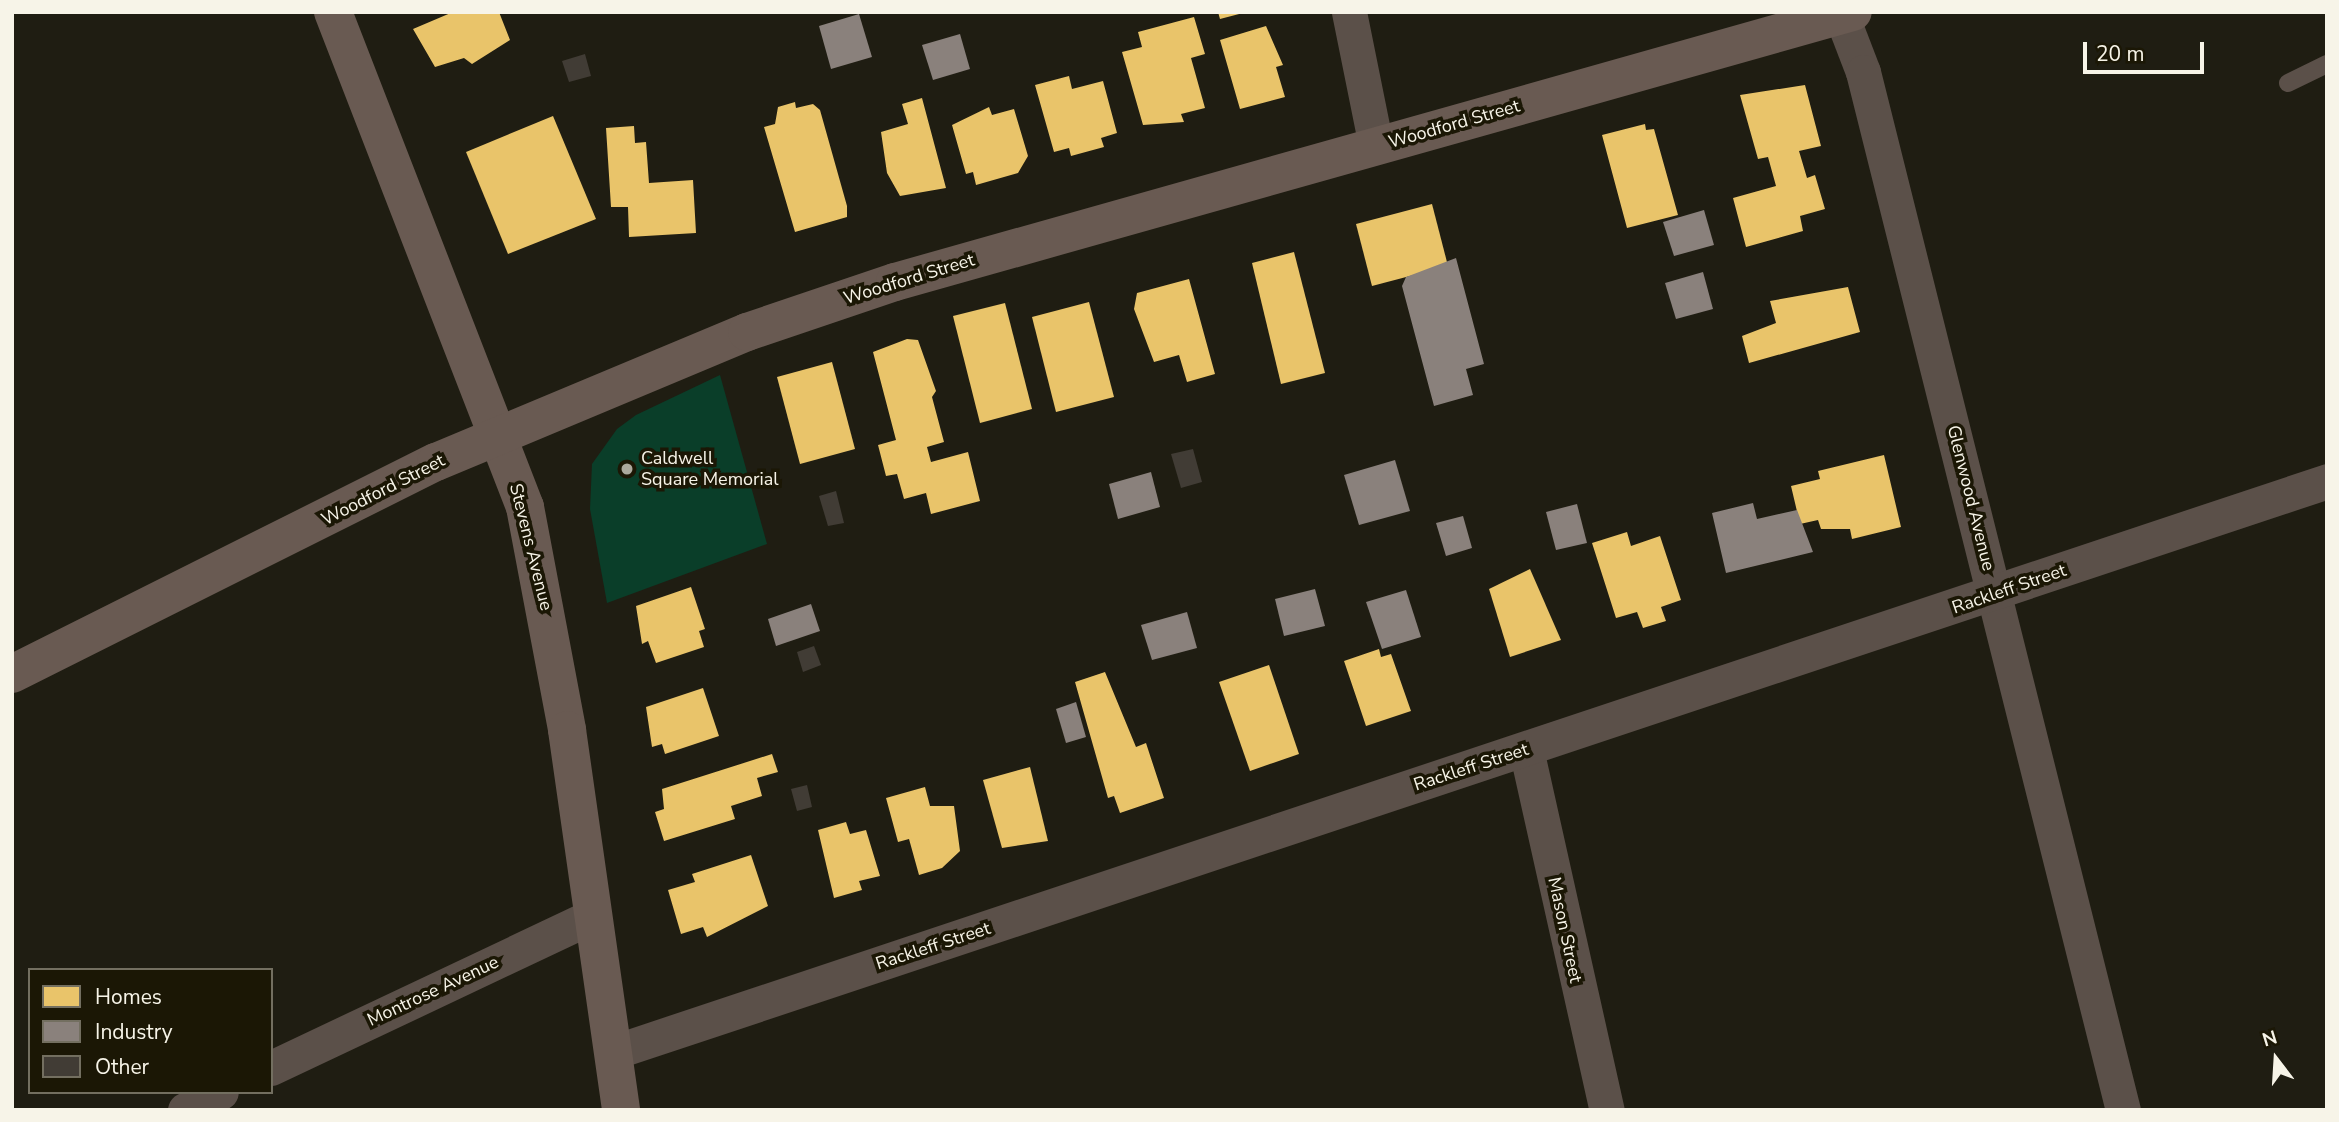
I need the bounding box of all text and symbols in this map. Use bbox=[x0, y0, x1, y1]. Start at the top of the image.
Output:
scale bar bbox=[2087, 28, 2208, 72]
text: 20 m bbox=[2096, 40, 2145, 68]
street label: Woodford Street bbox=[1386, 95, 1522, 153]
street label: Woodford Street bbox=[841, 249, 977, 309]
street label: Glenwood Avenue bbox=[1942, 423, 2000, 573]
place label: Caldwell Square Memorial bbox=[641, 448, 779, 490]
street label: Woodford Street bbox=[318, 450, 448, 530]
marker: Caldwell Square Memorial bbox=[619, 461, 635, 477]
street label: Stevens Avenue bbox=[505, 481, 557, 613]
street label: Rackleff Street bbox=[1949, 559, 2069, 619]
street label: Rackleff Street bbox=[1411, 738, 1531, 796]
street label: Mason Street bbox=[1543, 875, 1587, 985]
street label: Rackleff Street bbox=[873, 917, 993, 975]
street label: Montrose Avenue bbox=[364, 951, 502, 1031]
legend bbox=[28, 968, 273, 1094]
text: Homes bbox=[95, 983, 162, 1011]
text: Industry bbox=[95, 1018, 173, 1046]
north arrow bbox=[2241, 1024, 2311, 1094]
text: N bbox=[2259, 1024, 2280, 1053]
text: Other bbox=[95, 1053, 149, 1081]

